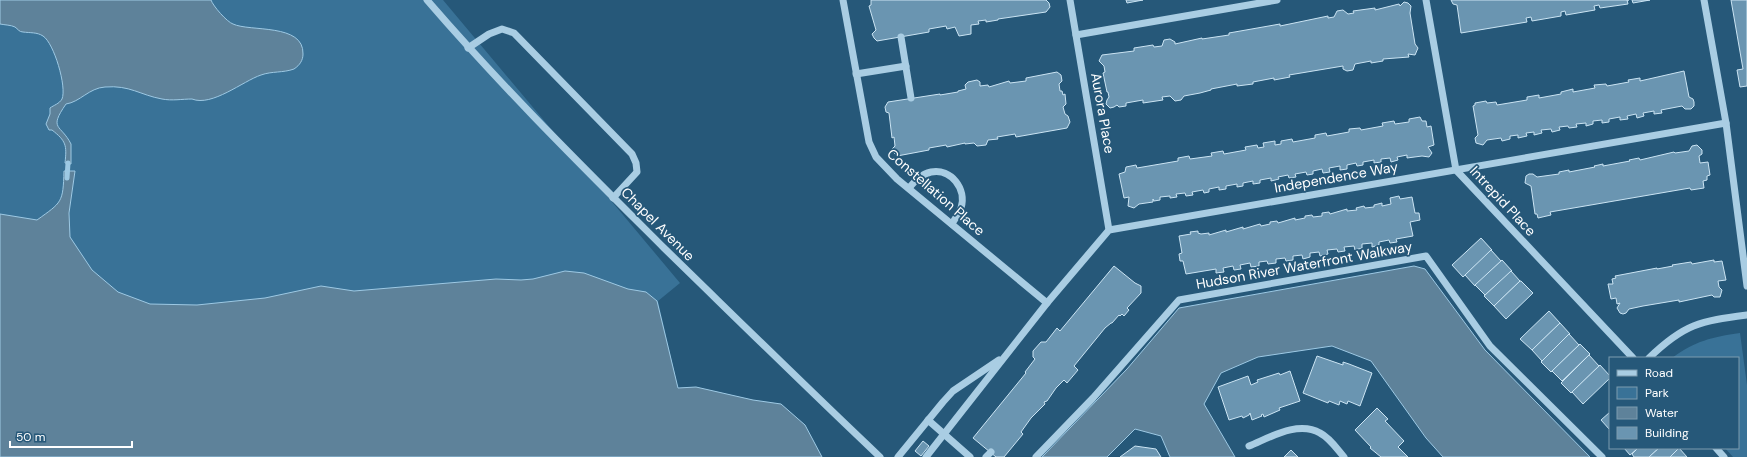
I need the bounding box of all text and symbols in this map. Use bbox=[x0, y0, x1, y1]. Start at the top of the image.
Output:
street label: Aurora Place bbox=[1087, 71, 1119, 155]
street label: Constellation Place bbox=[883, 145, 989, 239]
street label: Independence Way bbox=[1273, 157, 1399, 197]
street label: Intrepid Place bbox=[1466, 162, 1540, 240]
street label: Chapel Avenue bbox=[617, 183, 699, 265]
street label: Hudson River Waterfront Walkway bbox=[1195, 237, 1414, 293]
legend bbox=[1609, 357, 1739, 449]
text: Road bbox=[1645, 365, 1673, 381]
text: Park bbox=[1645, 385, 1669, 401]
text: Water bbox=[1645, 405, 1679, 421]
scale bar bbox=[10, 423, 132, 449]
text: Building bbox=[1645, 425, 1689, 441]
text: 50 m bbox=[16, 429, 45, 445]

